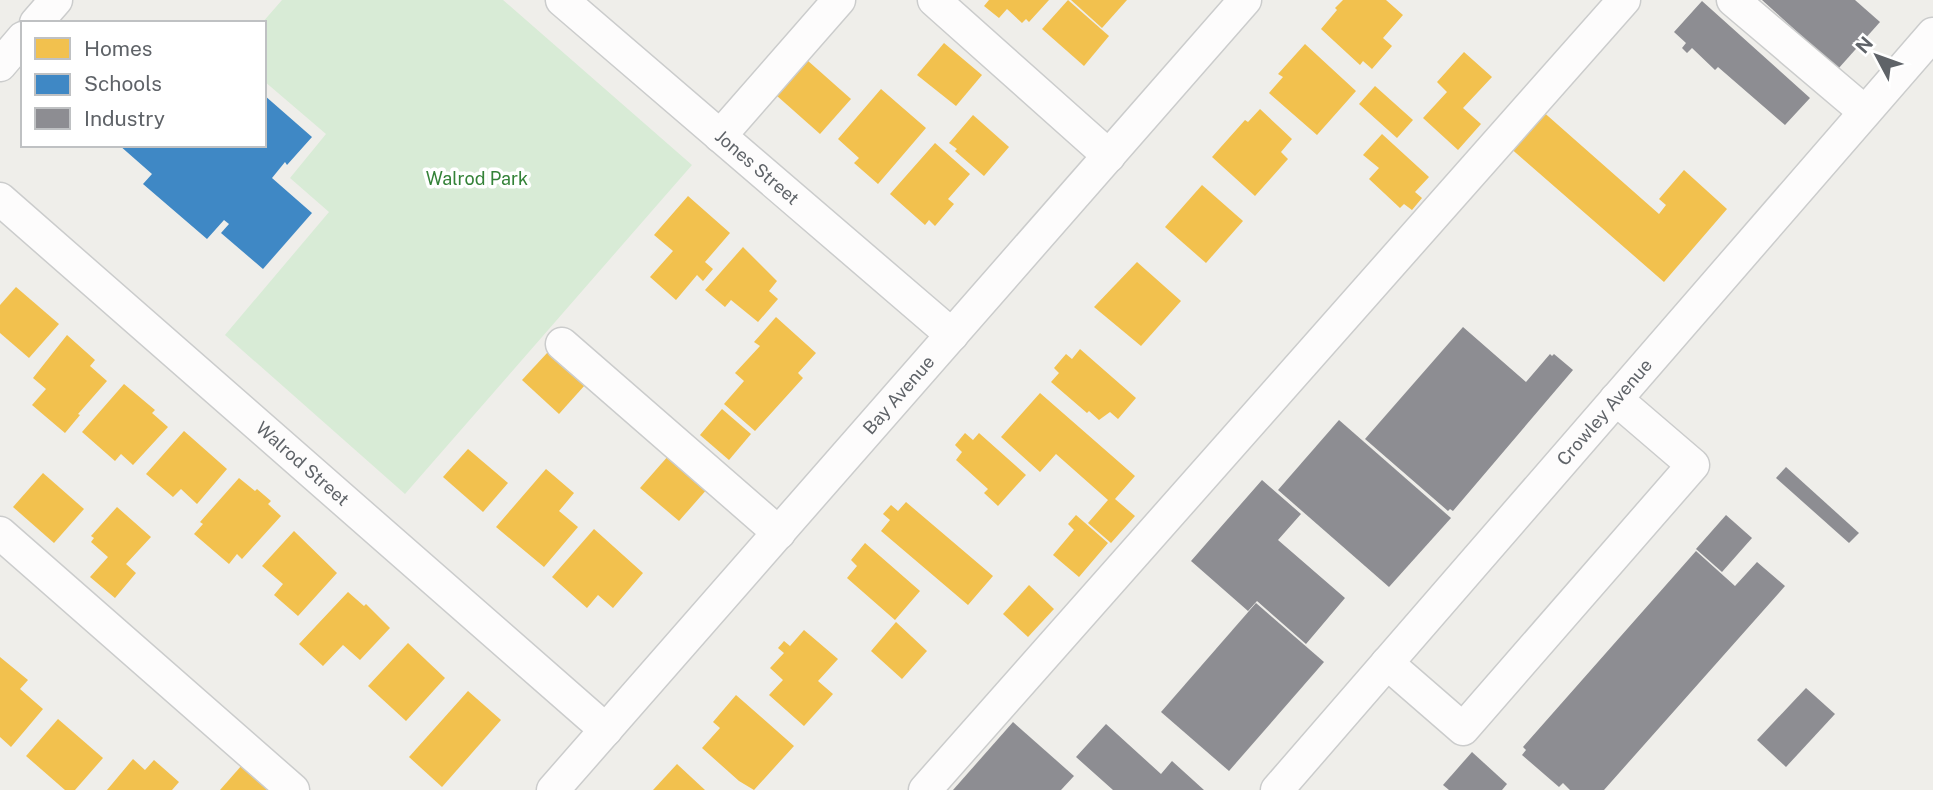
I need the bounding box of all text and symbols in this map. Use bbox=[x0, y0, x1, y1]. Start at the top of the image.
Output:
legend bbox=[21, 21, 266, 147]
north arrow bbox=[1842, 21, 1912, 91]
text: N bbox=[1851, 32, 1877, 58]
text: Homes bbox=[84, 36, 152, 61]
text: Schools bbox=[84, 71, 162, 96]
text: Industry bbox=[84, 106, 165, 131]
street label: Jones Street bbox=[711, 125, 803, 209]
park label: Walrod Park bbox=[426, 168, 528, 189]
street label: Bay Avenue bbox=[859, 351, 939, 438]
street label: Crowley Avenue bbox=[1552, 354, 1656, 470]
street label: Walrod Street bbox=[252, 417, 353, 510]

